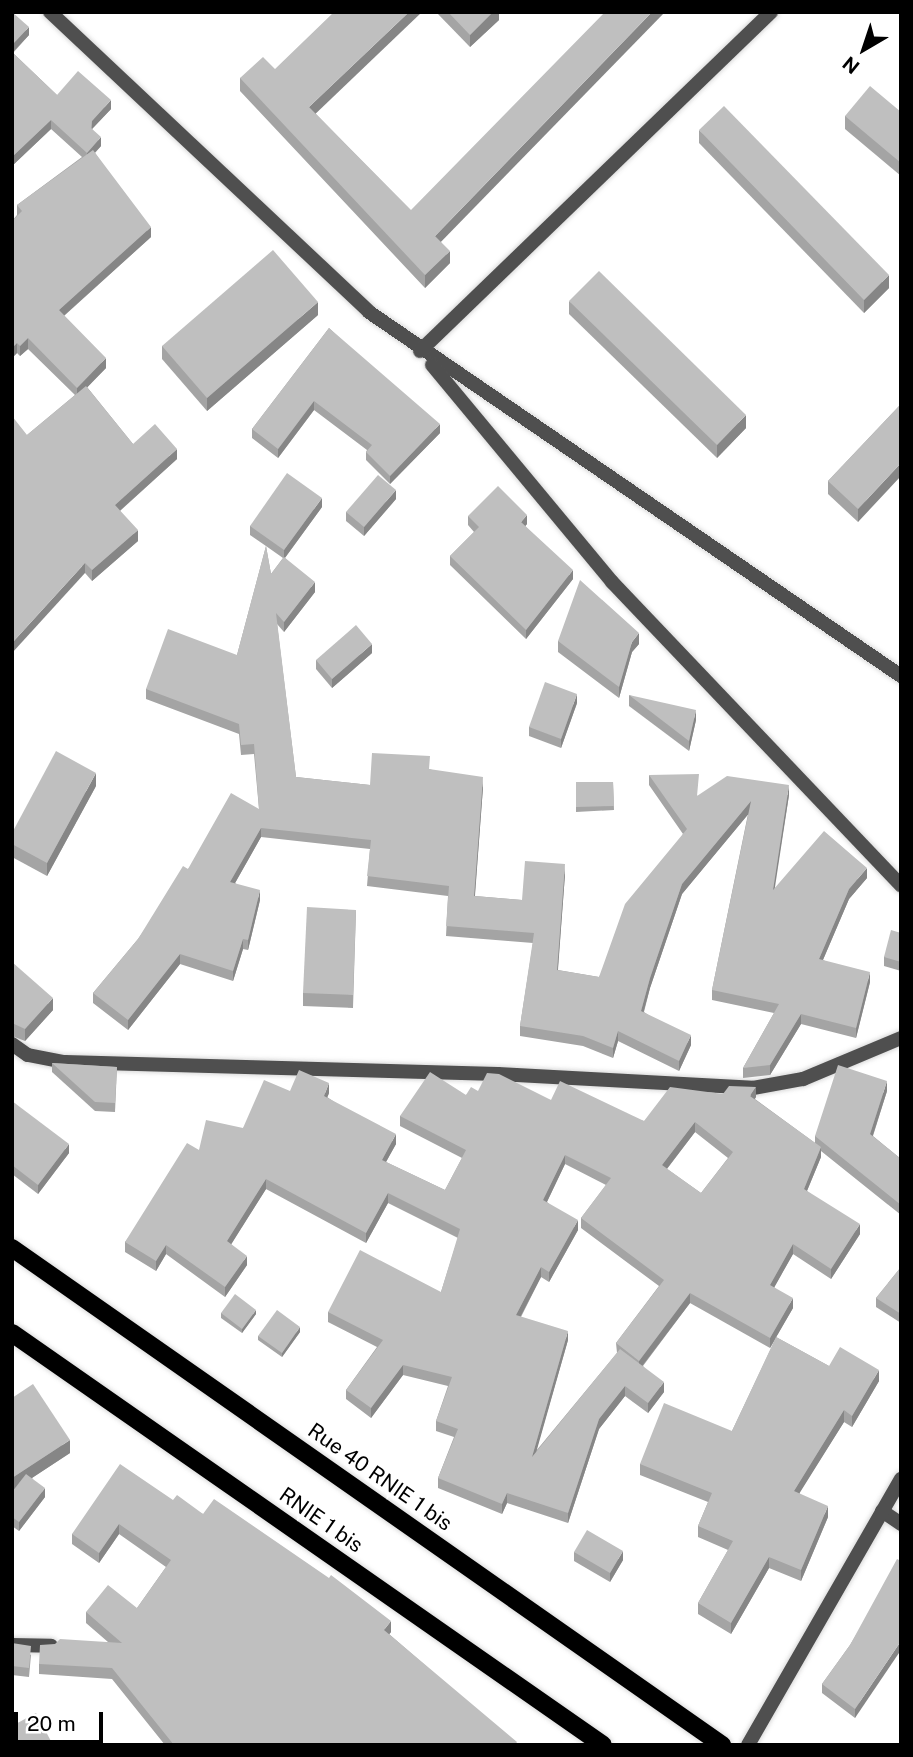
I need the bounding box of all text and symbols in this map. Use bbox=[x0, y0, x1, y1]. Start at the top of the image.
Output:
north arrow bbox=[829, 14, 899, 84]
text: N bbox=[838, 52, 863, 79]
street label: Rue 40 RNIE 1 bis bbox=[303, 1418, 457, 1536]
street label: RNIE 1 bis bbox=[274, 1482, 368, 1558]
scale bar bbox=[18, 1698, 107, 1742]
text: 20 m bbox=[27, 1711, 76, 1736]

